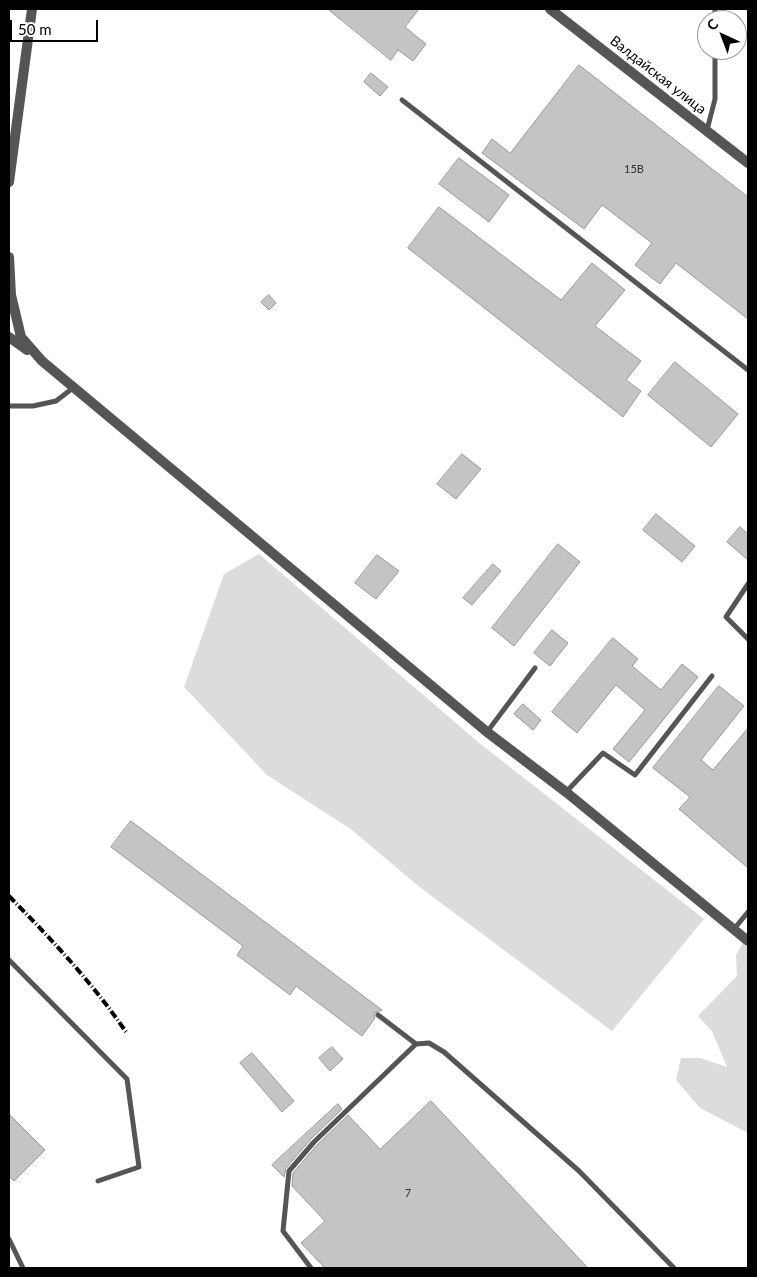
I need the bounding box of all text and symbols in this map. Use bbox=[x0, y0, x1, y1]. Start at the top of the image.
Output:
scale bar bbox=[12, 10, 100, 42]
north arrow bbox=[697, 10, 747, 60]
text: С bbox=[703, 15, 721, 34]
text: 50 m bbox=[18, 20, 52, 38]
street label: Валдайская улица bbox=[607, 32, 709, 118]
house number: 15В bbox=[624, 162, 644, 176]
house number: 7 bbox=[405, 1186, 411, 1200]

